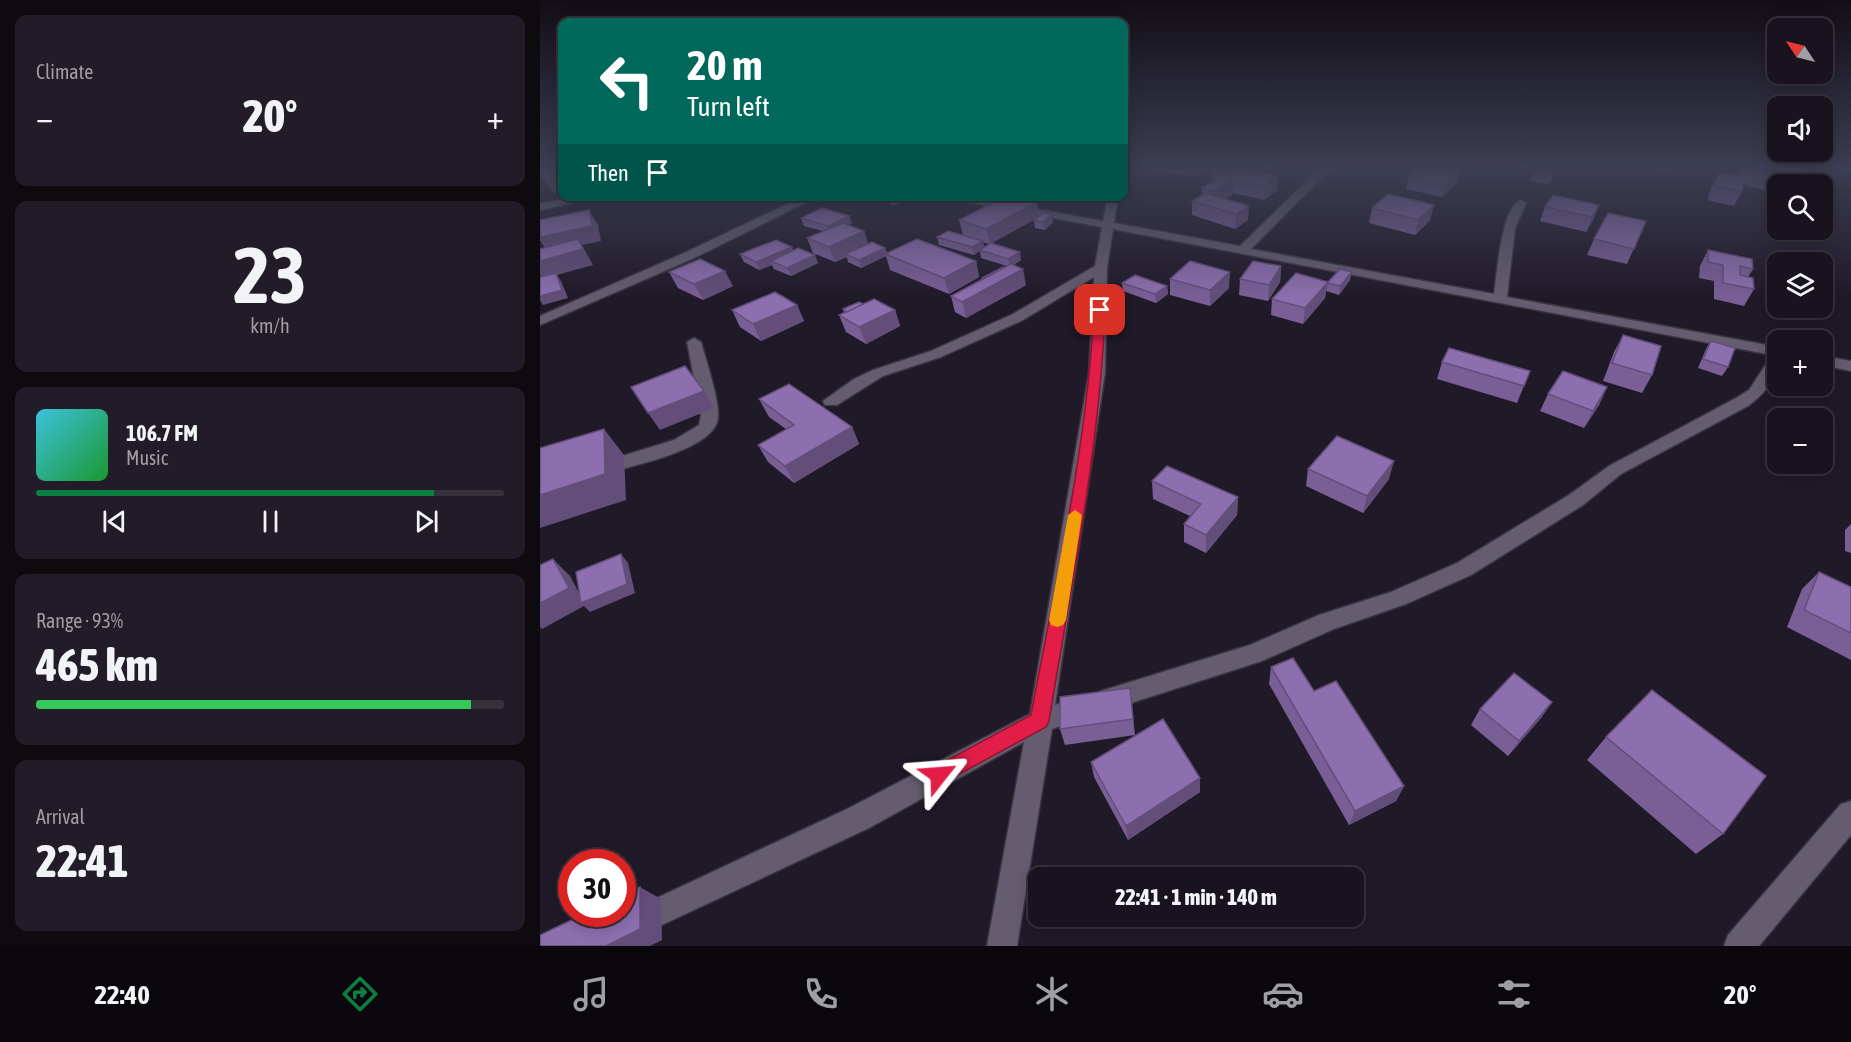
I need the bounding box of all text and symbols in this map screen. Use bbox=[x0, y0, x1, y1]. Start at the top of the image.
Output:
north arrow bbox=[1767, 18, 1833, 84]
map controls bbox=[1767, 18, 1833, 474]
text: 20 m bbox=[687, 41, 762, 89]
icon: left bbox=[588, 42, 666, 120]
text: Climate bbox=[36, 60, 93, 83]
text: 20° bbox=[243, 90, 297, 142]
text: Turn left bbox=[687, 91, 770, 122]
button: sound bbox=[1767, 96, 1833, 162]
text: − bbox=[36, 98, 53, 136]
text: + bbox=[487, 98, 504, 136]
icon: arrive bbox=[641, 156, 674, 189]
text: Then bbox=[588, 160, 629, 186]
button: search bbox=[1767, 174, 1833, 240]
text: 23 bbox=[233, 230, 307, 320]
button: layers bbox=[1767, 252, 1833, 318]
pin bbox=[1074, 284, 1125, 335]
icon: arrive bbox=[1083, 293, 1116, 326]
text: km/h bbox=[250, 314, 290, 337]
button: + bbox=[1767, 330, 1833, 396]
button: − bbox=[1767, 408, 1833, 474]
text: 106.7 FM bbox=[126, 420, 198, 446]
text: Music bbox=[126, 446, 168, 469]
icon: previous bbox=[98, 505, 131, 538]
icon: pause bbox=[254, 505, 287, 538]
icon: next bbox=[410, 505, 443, 538]
text: Range · 93% bbox=[36, 609, 123, 632]
text: 465 km bbox=[36, 639, 158, 691]
position arrow bbox=[907, 743, 971, 807]
text: Arrival bbox=[36, 805, 85, 828]
text: 22:41 bbox=[36, 835, 129, 887]
speed limit sign: 30 bbox=[558, 849, 636, 927]
text: 22:41 · 1 min · 140 m bbox=[1115, 884, 1277, 910]
icon: directions bbox=[339, 973, 381, 1015]
icon: music bbox=[570, 973, 612, 1015]
icon: phone bbox=[800, 973, 842, 1015]
icon: climate bbox=[1031, 973, 1073, 1015]
icon: car bbox=[1262, 973, 1304, 1015]
icon: filters bbox=[1493, 973, 1535, 1015]
text: 22:40 bbox=[94, 979, 150, 1010]
text: 20° bbox=[1724, 979, 1757, 1010]

